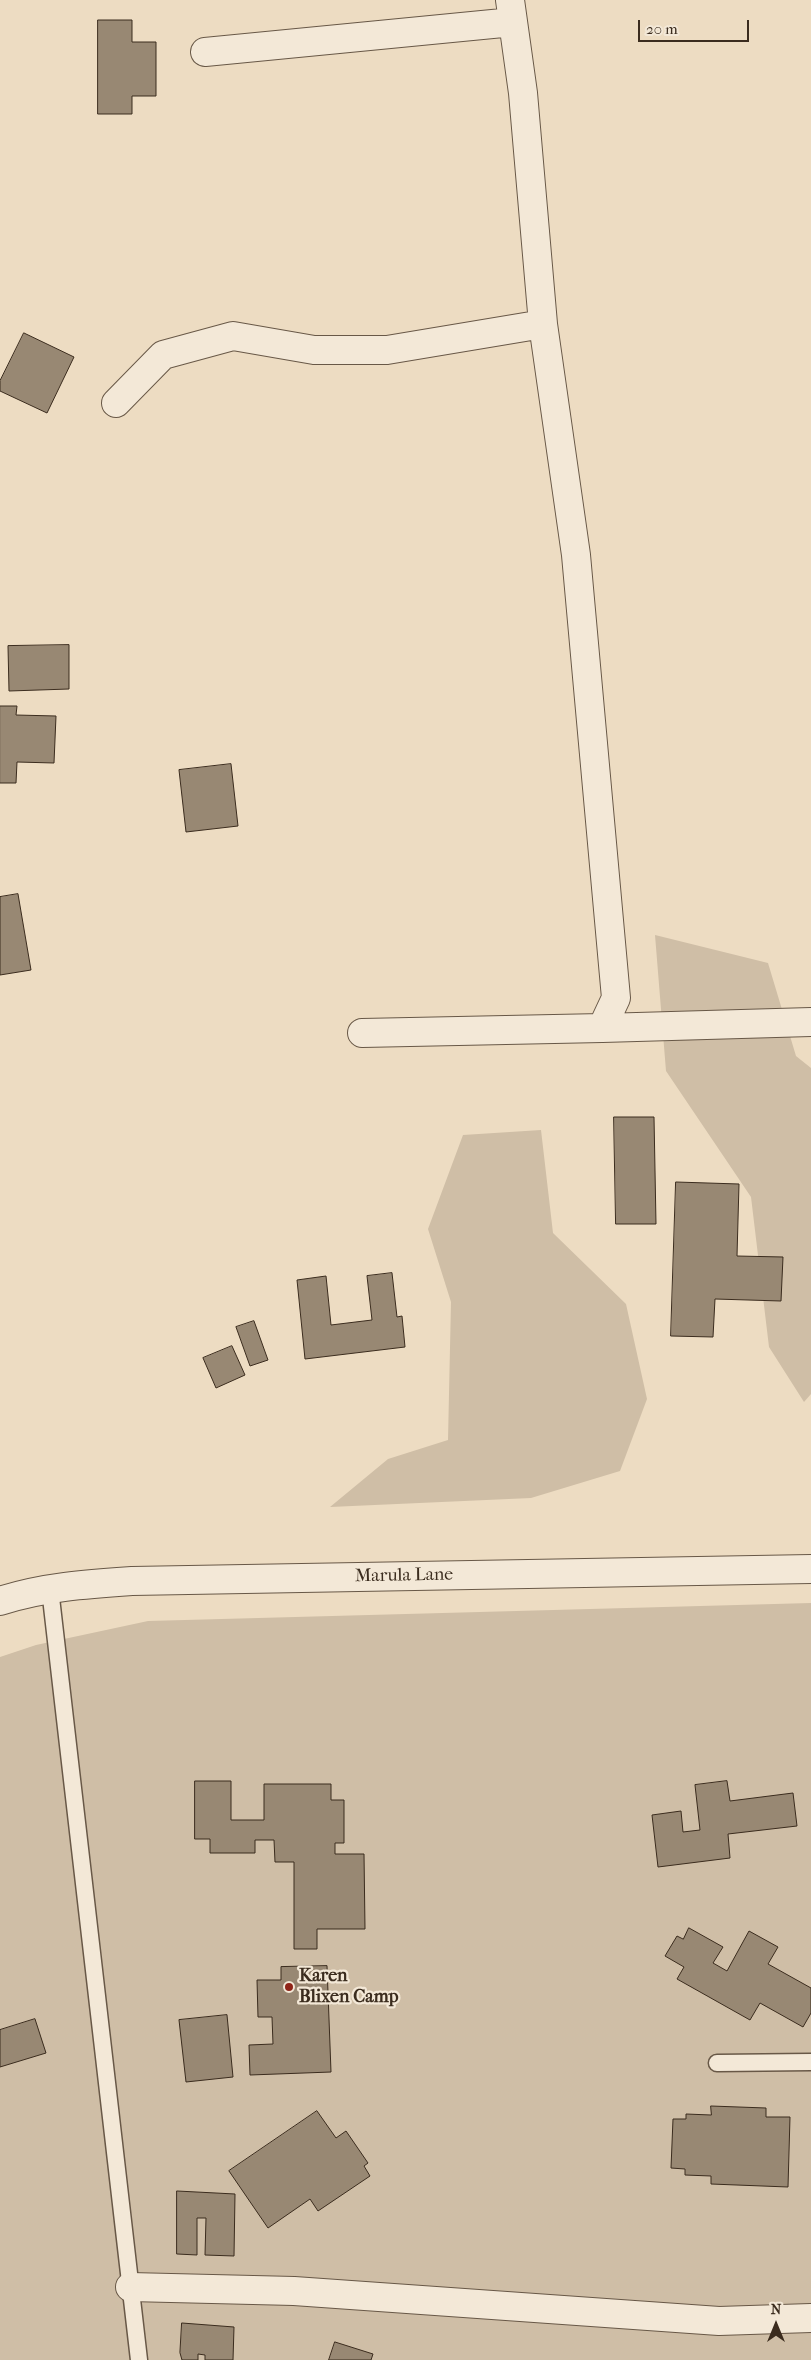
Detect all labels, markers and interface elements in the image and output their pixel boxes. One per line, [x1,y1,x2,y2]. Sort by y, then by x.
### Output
scale bar [641,10,752,42]
text: 20 m [646,20,678,38]
street label: Marula Lane [355,1564,453,1588]
place label: Karen Blixen Camp [299,1966,398,2008]
marker: Karen Blixen Camp [283,1981,295,1993]
north arrow [751,2300,801,2350]
text: N [771,2301,781,2318]

